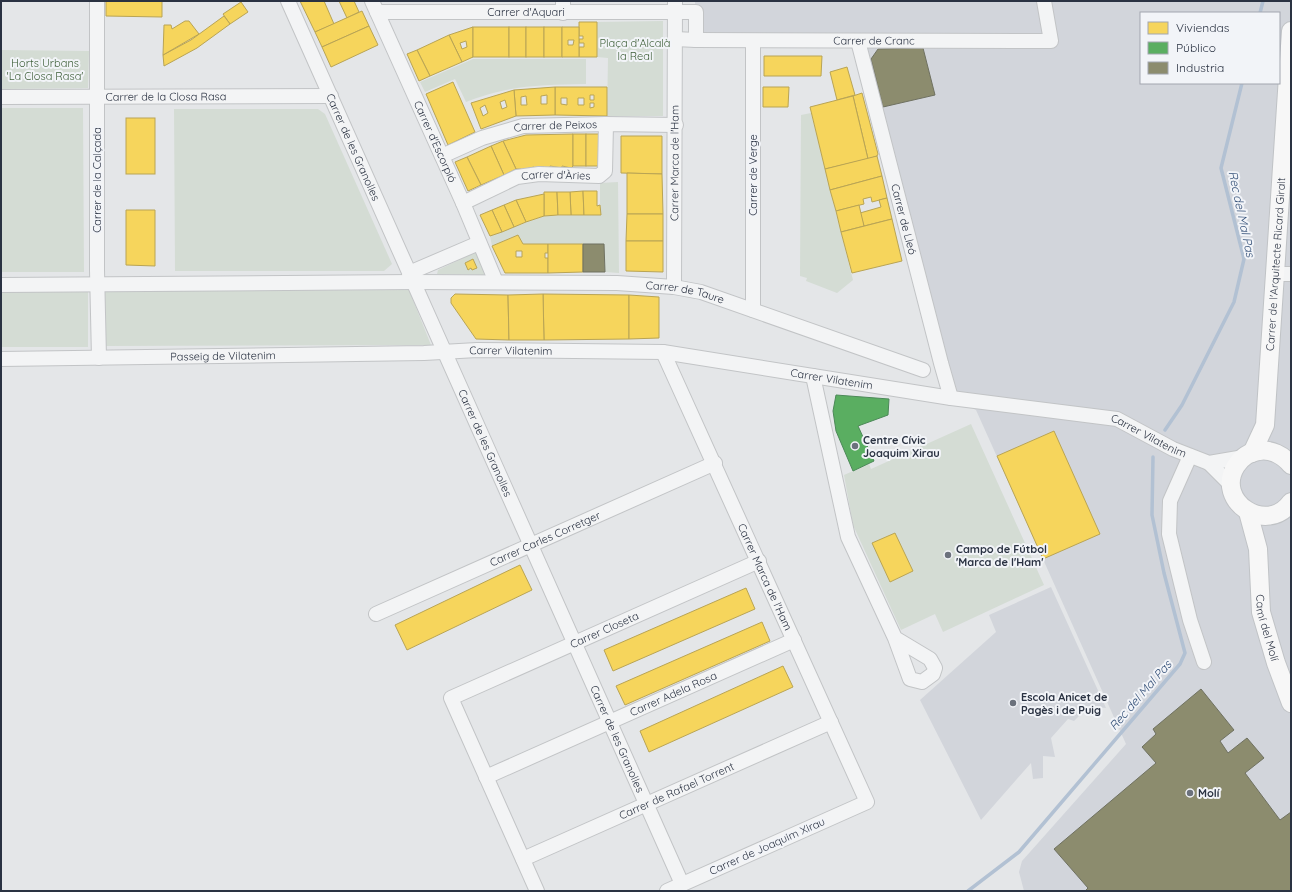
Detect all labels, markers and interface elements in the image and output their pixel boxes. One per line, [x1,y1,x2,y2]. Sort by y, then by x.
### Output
street label: Carrer d'Aquari [487,5,565,19]
legend [1140,12,1280,84]
text: Viviendas [1176,20,1230,35]
street label: Carrer de Cranc [833,33,915,48]
park label: Plaça d'Alcalà la Real [599,36,671,63]
text: Público [1176,40,1216,55]
park label: Horts Urbans 'La Closa Rasa' [7,56,83,83]
text: Industria [1176,60,1224,75]
street label: Carrer de la Closa Rasa [106,89,226,104]
street label: Carrer de les Granolles [323,91,383,203]
street label: Carrer d'Escorpió [411,98,460,185]
street label: Carrer Marca de l'Ham [667,105,682,221]
street label: Carrer de Peixos [512,117,597,135]
street label: Carrer de la Calçada [90,127,104,233]
street label: Carrer de Verge [746,134,760,216]
street label: Carrer d'Àries [520,167,591,183]
water label: Rec del Mal Pas [1226,170,1259,260]
street label: Carrer de l'Arquitecte Ricard Giralt [1263,177,1288,351]
street label: Carrer de Lleó [888,182,920,256]
street label: Carrer de Taure [645,278,726,307]
street label: Carrer Vilatenim [469,343,553,358]
street label: Passeig de Vilatenim [170,348,276,364]
street label: Carrer Vilatenim [790,365,874,392]
street label: Carrer de les Granolles [455,387,515,499]
street label: Carrer Vilatenim [1110,411,1189,461]
place label: Centre Cívic Joaquim Xirau [863,433,940,460]
marker: Centre Cívic Joaquim Xirau [850,441,860,451]
street label: Carrer Carles Corretger [487,508,603,569]
street label: Carrer Marca de l'Ham [735,521,795,633]
place label: Campo de Fútbol 'Marca de l'Ham' [956,542,1047,569]
marker: Campo de Fútbol 'Marca de l'Ham' [943,550,953,560]
street label: Camí del Molí [1253,594,1282,663]
street label: Carrer Closeta [568,608,641,651]
water label: Rec del Mal Pas [1106,656,1175,733]
street label: Carrer Adela Rosa [628,668,719,719]
street label: Carrer de les Granolles [587,683,647,795]
place label: Escola Anicet de Pagès i de Puig [1021,690,1108,717]
marker: Escola Anicet de Pagès i de Puig [1008,698,1018,708]
street label: Carrer de Rafael Torrent [617,759,736,822]
place label: Molí [1198,786,1220,800]
marker: Molí [1185,788,1195,798]
street label: Carrer de Joaquim Xirau [707,814,827,878]

